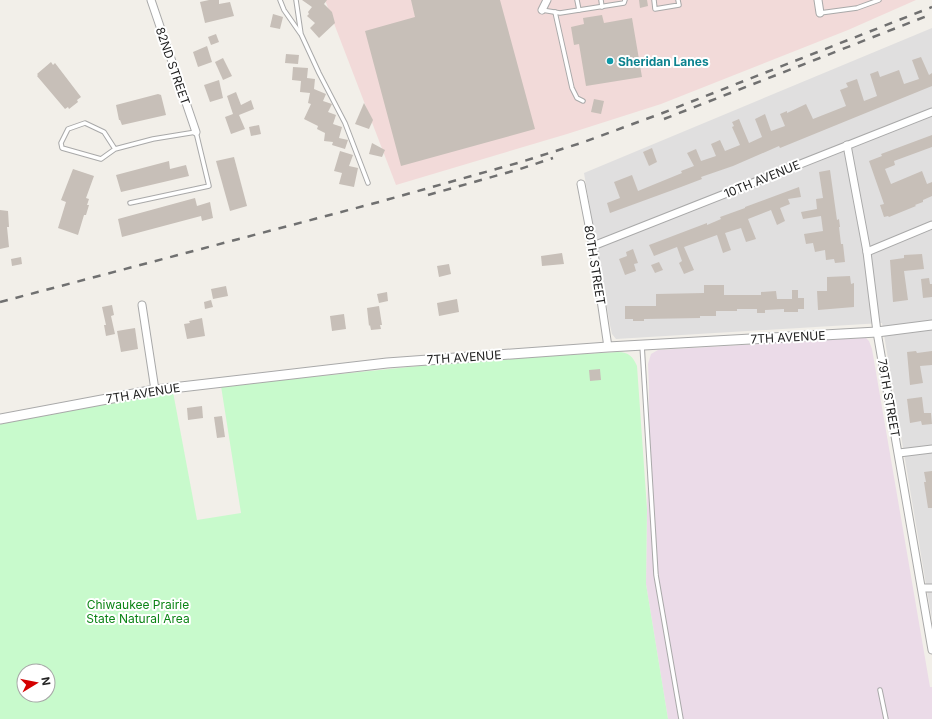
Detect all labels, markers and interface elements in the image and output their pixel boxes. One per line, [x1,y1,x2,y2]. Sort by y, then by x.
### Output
street label: 82ND STREET [153,25,193,107]
place label: Sheridan Lanes [618,54,709,69]
marker: Sheridan Lanes [605,56,615,66]
street label: 10TH AVENUE [722,157,802,201]
street label: 80TH STREET [581,224,609,306]
street label: 7TH AVENUE [750,328,826,346]
street label: 7TH AVENUE [426,347,502,367]
street label: 79TH STREET [875,358,903,439]
street label: 7TH AVENUE [105,380,181,406]
park label: Chiwaukee Prairie State Natural Area [86,597,190,626]
north arrow [16,663,56,703]
text: N [38,676,53,687]

